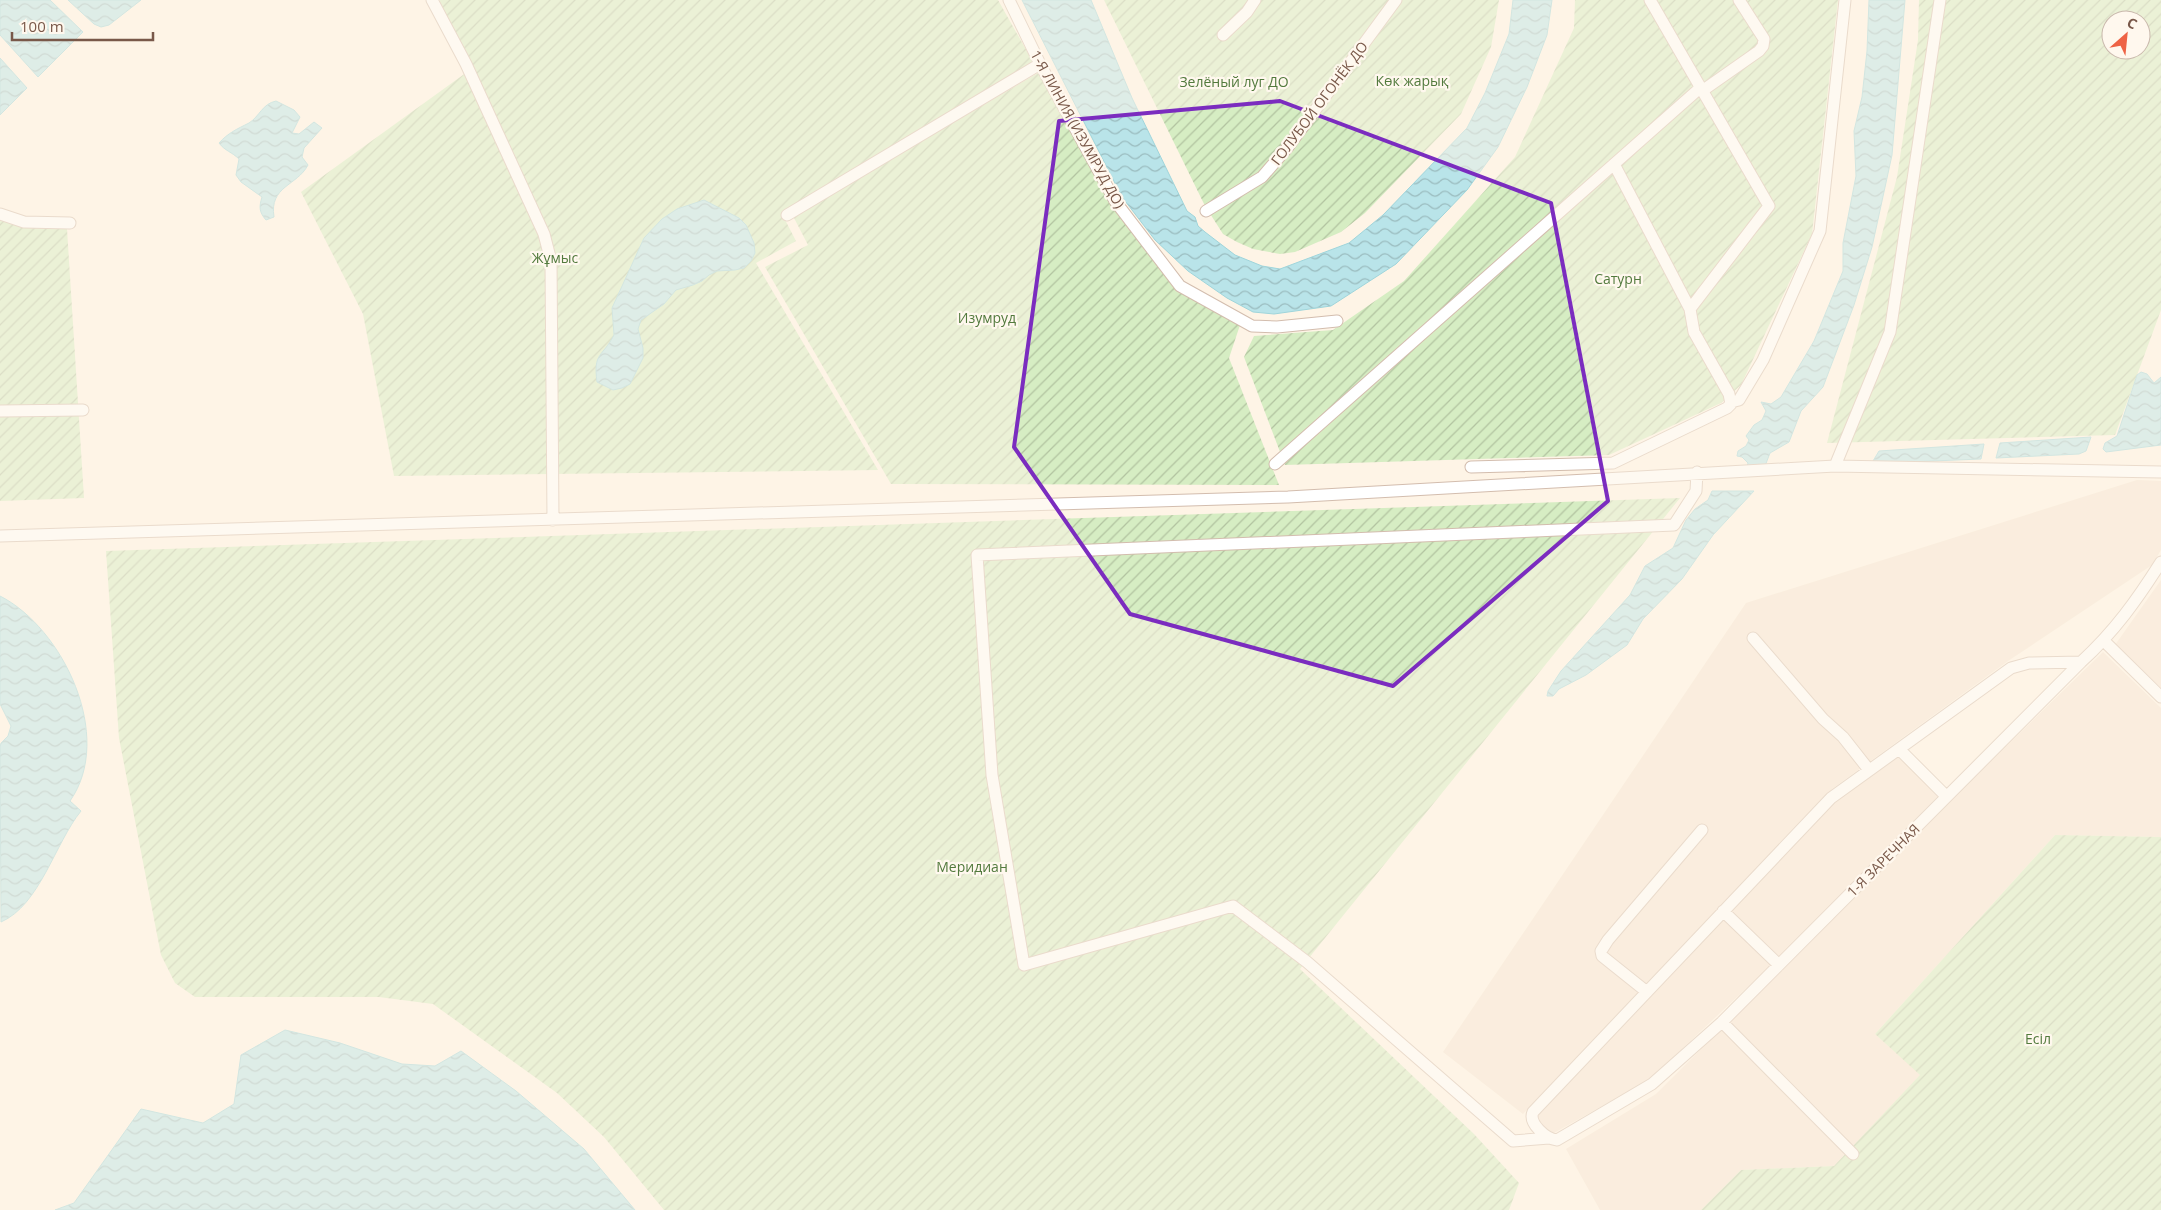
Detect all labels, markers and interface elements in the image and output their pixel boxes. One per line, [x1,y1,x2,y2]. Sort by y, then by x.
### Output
scale bar [12,10,154,42]
north arrow [2101,10,2151,60]
text: С [2124,12,2140,33]
text: 100 m [20,16,64,36]
street label: ГОЛУБОЙ ОГОНЁК ДО [1266,37,1372,169]
street label: 1-Я ЛИНИЯ (ИЗУМРУД ДО) [1027,47,1129,211]
park label: Көк жарық [1376,71,1449,90]
park label: Зелёный луг ДО [1179,72,1289,91]
park label: Жұмыс [532,248,579,267]
park label: Сатурн [1594,269,1642,288]
park label: Изумруд [958,308,1016,327]
street label: 1-Я ЗАРЕЧНАЯ [1842,819,1924,901]
park label: Меридиан [936,857,1008,876]
park label: Есіл [2025,1029,2051,1048]

